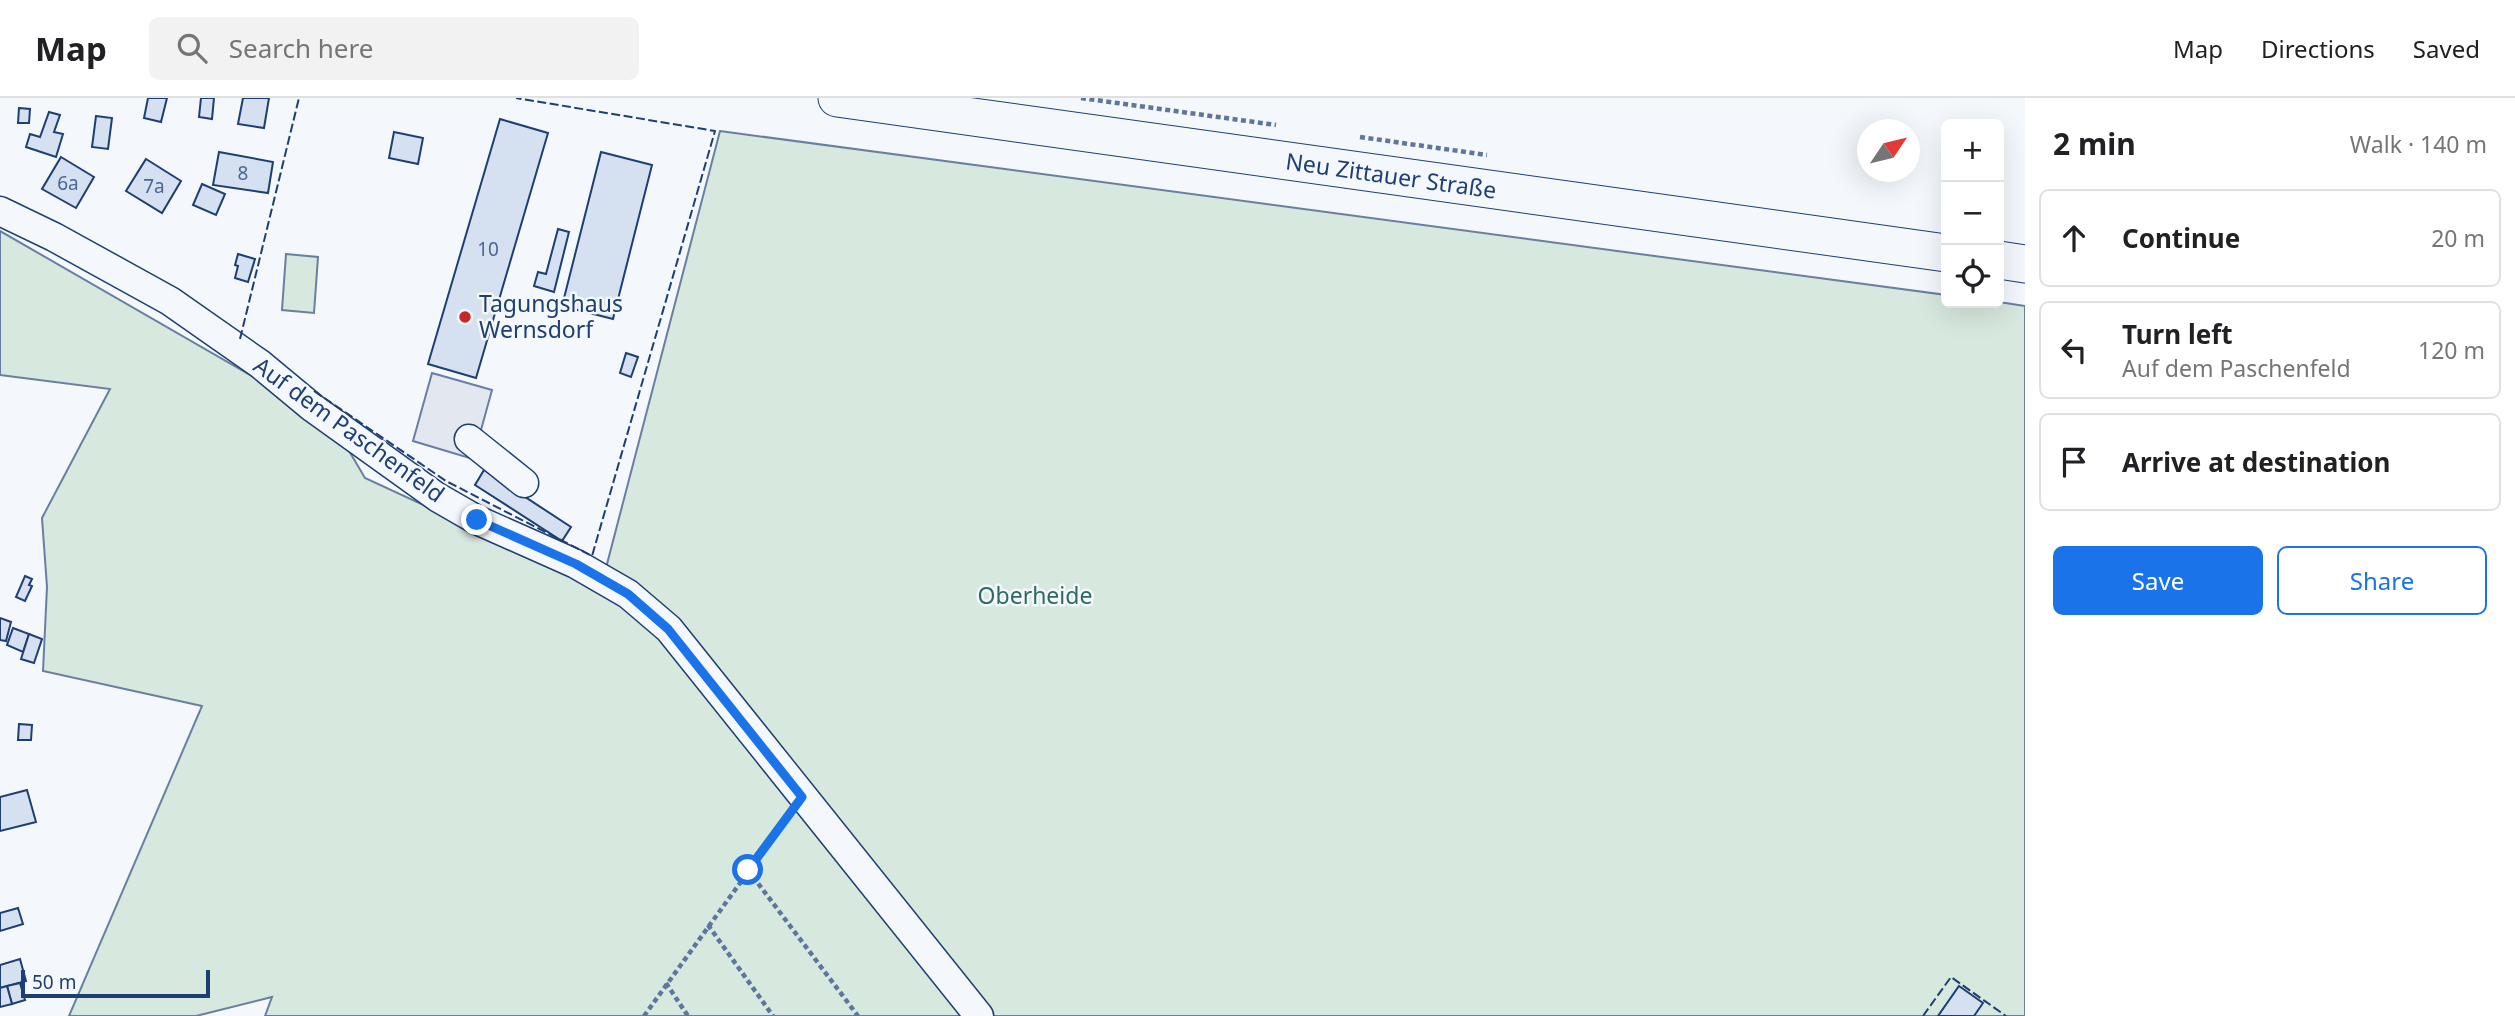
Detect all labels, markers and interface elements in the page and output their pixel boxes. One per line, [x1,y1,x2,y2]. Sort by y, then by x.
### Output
search box [149,17,639,80]
text: Map [35,26,107,71]
icon: search [173,29,211,67]
text: Search here [229,30,373,66]
text: Map [2173,32,2223,65]
text: Directions [2261,32,2375,65]
text: Saved [2413,32,2480,65]
north arrow [1857,119,1920,182]
map controls [1941,119,2004,308]
button: + [1941,119,2004,182]
text: 2 min [2053,123,2136,164]
text: Walk · 140 m [2350,128,2487,160]
street label: Neu Zittauer Straße [1284,144,1498,206]
house number: 8 [238,160,248,186]
house number: 6a [57,170,79,196]
house number: 7a [143,173,165,199]
button: − [1941,182,2004,245]
icon: ahead [2055,219,2093,257]
text: Continue [2122,220,2240,256]
text: 20 m [2431,222,2485,254]
house number: 10 [477,236,499,262]
button: locate [1941,245,2004,308]
place label: Tagungshaus Wernsdorf [479,287,623,345]
marker: Tagungshaus Wernsdorf [457,309,473,325]
text: Turn left [2122,316,2233,352]
icon: left [2055,331,2093,369]
text: 120 m [2418,334,2485,366]
street label: Auf dem Paschenfeld [248,349,451,509]
text: Auf dem Paschenfeld [2122,352,2351,384]
icon: arrive [2055,443,2093,481]
text: Arrive at destination [2122,444,2391,480]
route end [461,504,492,535]
button: Save [2053,546,2263,615]
button: Share [2277,546,2487,615]
park label: Oberheide [978,579,1092,611]
route start [732,854,763,885]
scale bar [21,967,210,999]
text: 50 m [32,969,76,995]

